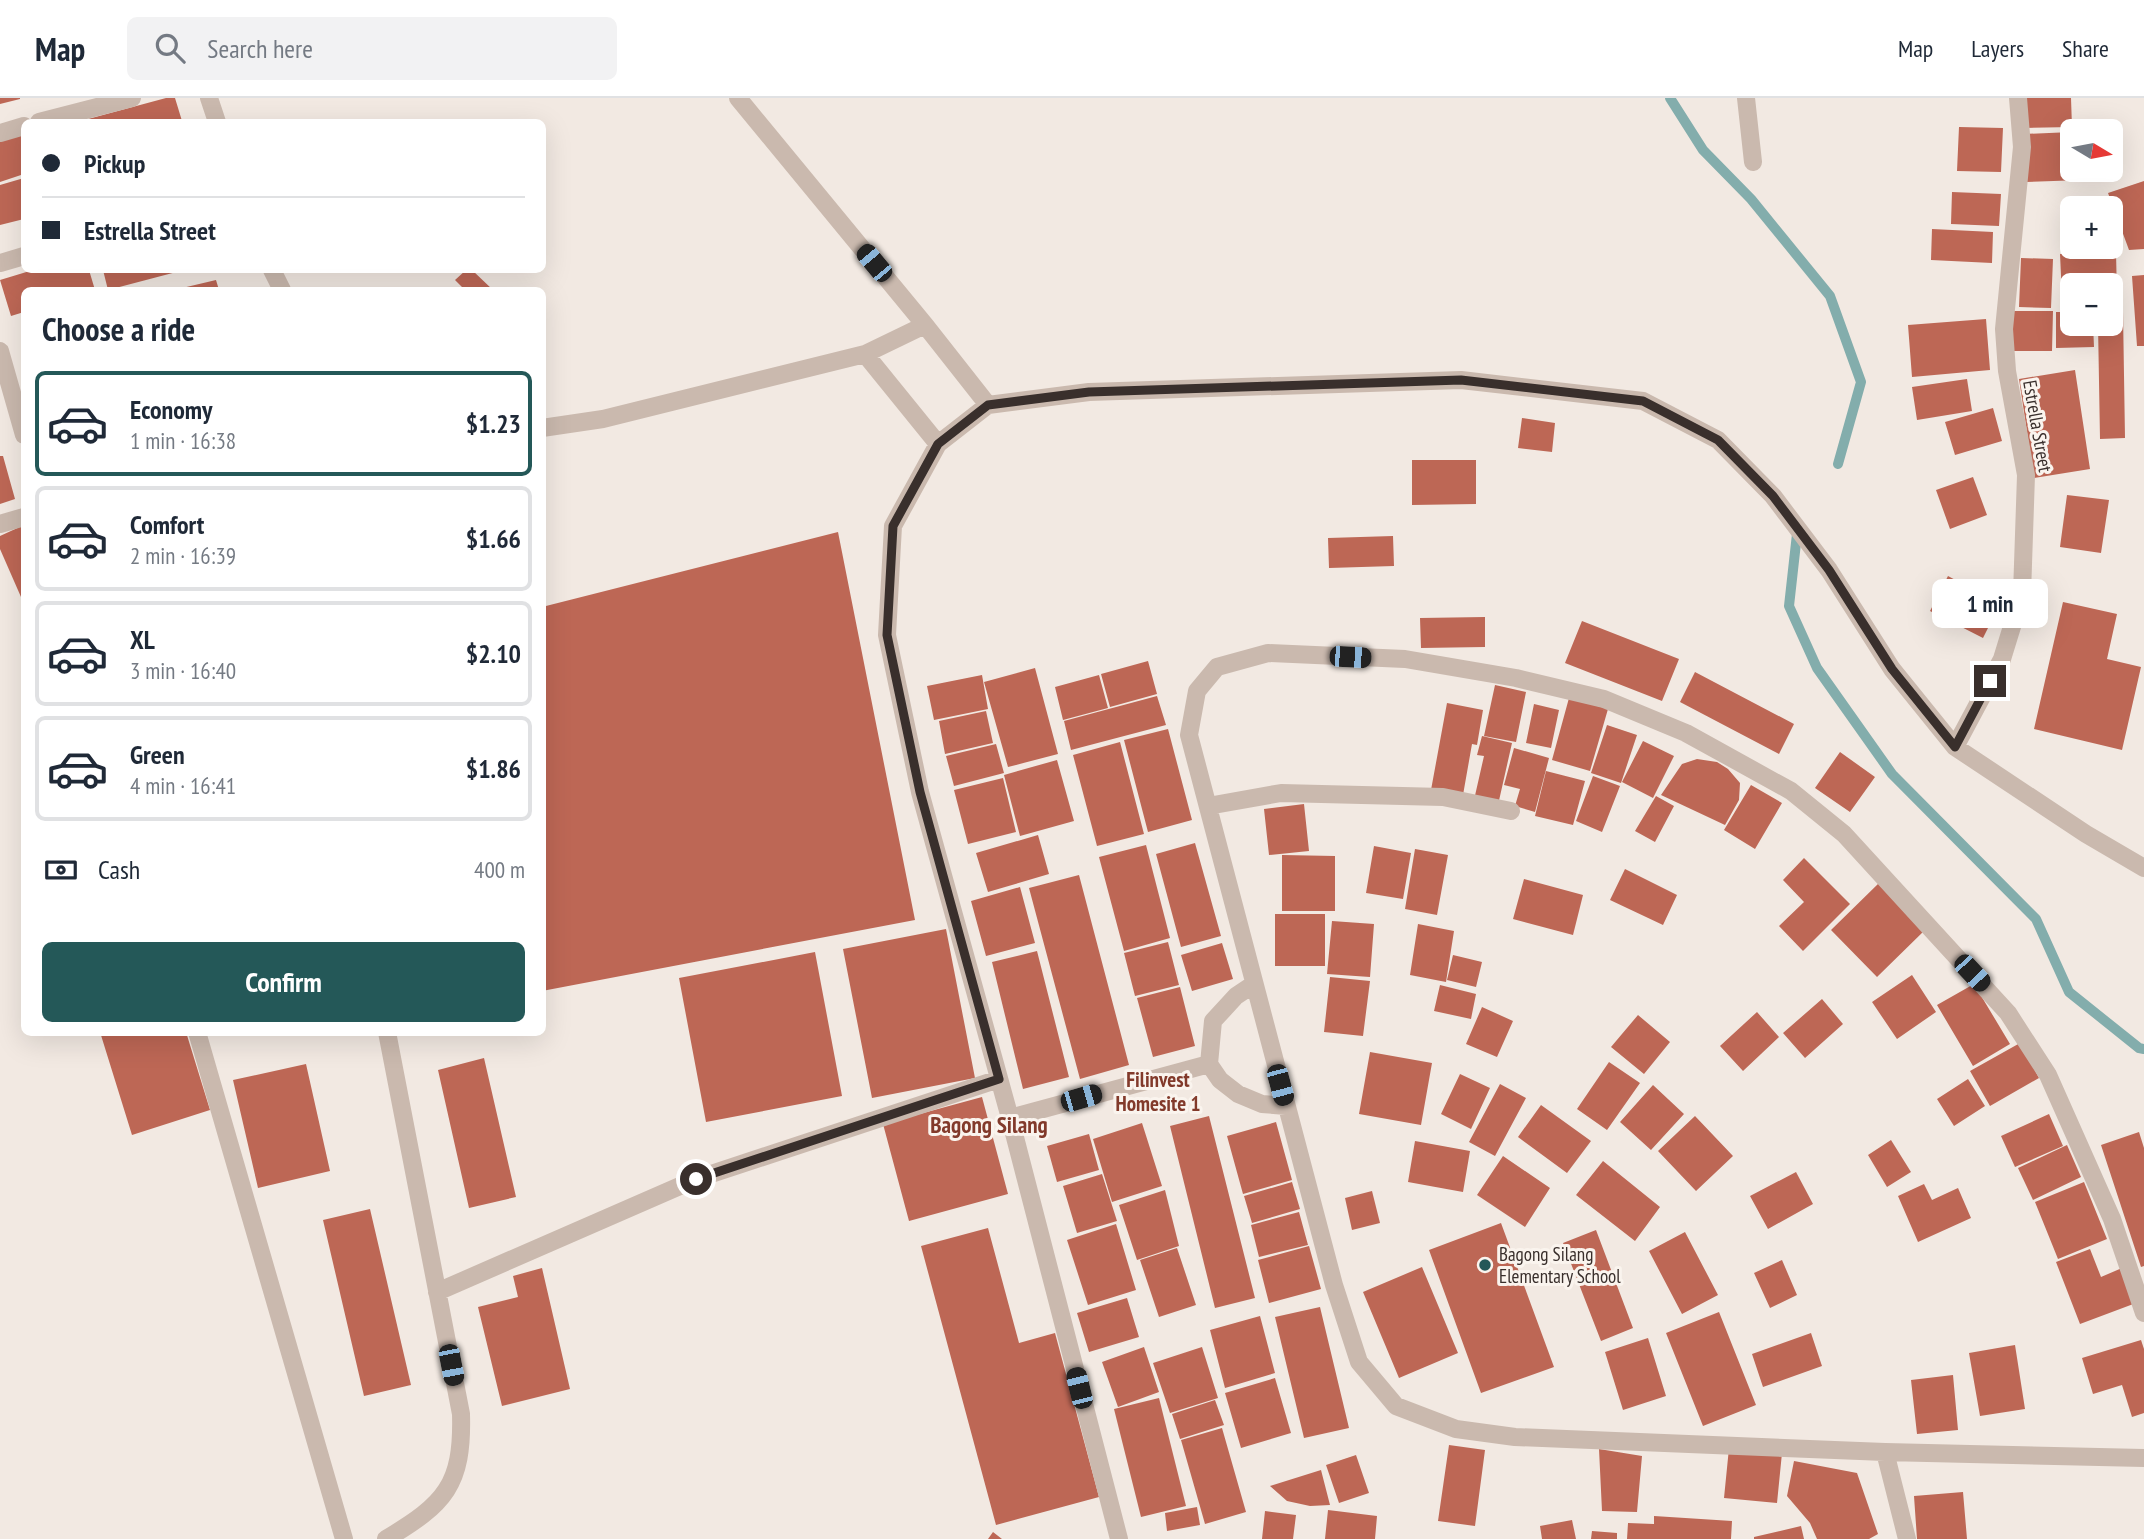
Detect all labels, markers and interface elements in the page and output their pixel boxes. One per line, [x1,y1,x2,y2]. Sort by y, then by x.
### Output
search box [127,17,617,80]
text: Map [35,27,85,70]
icon: search [151,29,189,67]
text: Search here [207,32,313,65]
text: Map [1898,33,1933,64]
text: Layers [1971,33,2024,64]
text: Share [2062,33,2109,64]
north arrow [2060,119,2123,182]
map controls [2060,119,2123,336]
text: Pickup [84,147,145,180]
button: + [2060,196,2123,259]
text: Estrella Street [84,214,216,247]
car [853,240,896,286]
button: − [2060,273,2123,336]
text: Choose a ride [42,308,195,350]
street label: Estrella Street [2018,378,2058,474]
icon: car [46,392,109,455]
text: Economy [130,393,212,426]
text: $1.23 [466,407,521,440]
text: 1 min · 16:38 [130,426,236,455]
icon: car [46,507,109,570]
text: Comfort [130,508,204,541]
text: $1.66 [466,522,521,555]
text: 2 min · 16:39 [130,541,236,570]
callout: 1 min [1932,580,2048,628]
text: 1 min [1967,589,2013,618]
icon: car [46,622,109,685]
text: XL [130,623,155,656]
text: $2.10 [466,637,521,670]
car [1329,645,1372,669]
text: 3 min · 16:40 [130,656,236,685]
route end [1974,665,2006,697]
icon: car [46,737,109,800]
text: Green [130,738,185,771]
text: $1.86 [466,752,521,785]
text: 4 min · 16:41 [130,771,236,800]
icon: cash [42,851,80,889]
text: Cash [98,853,140,886]
text: 400 m [474,855,525,884]
button: Confirm [42,942,525,1022]
car [1950,950,1995,996]
car [1265,1062,1296,1108]
district label: Filinvest Homesite 1 [1116,1066,1200,1117]
car [1058,1082,1105,1114]
district label: Bagong Silang [930,1110,1048,1139]
route start [680,1163,712,1195]
place label: Bagong Silang Elementary School [1499,1242,1621,1288]
marker: Bagong Silang Elementary School [1477,1257,1493,1273]
car [437,1342,466,1388]
car [1064,1365,1095,1411]

